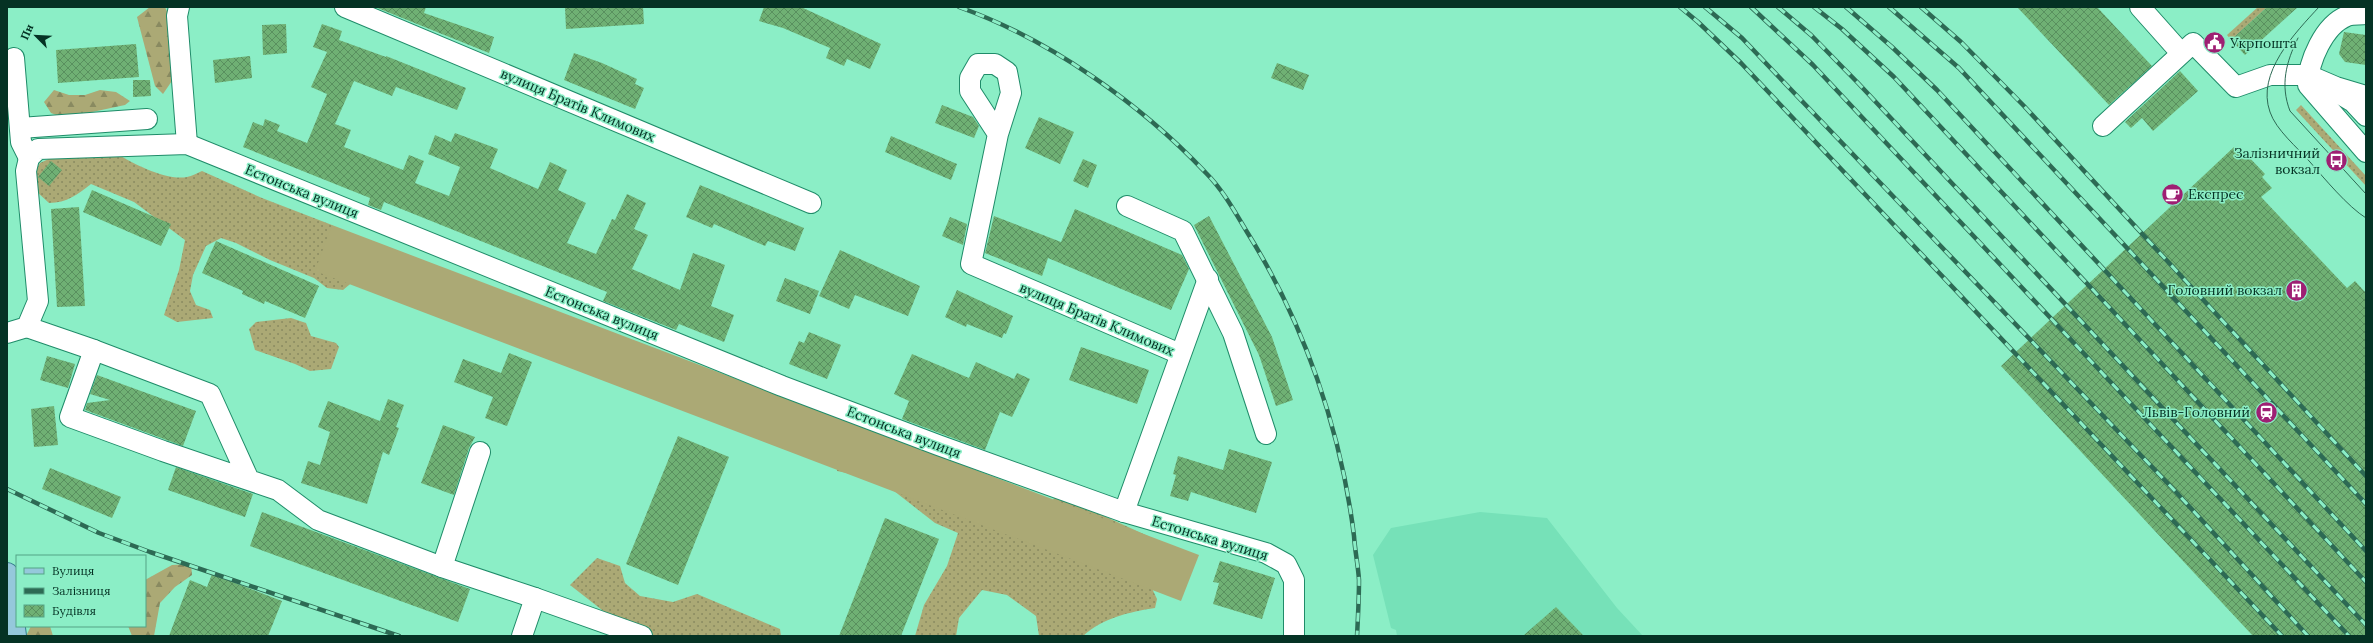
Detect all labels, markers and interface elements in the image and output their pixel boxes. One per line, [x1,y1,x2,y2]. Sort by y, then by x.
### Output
north arrow [16,16,56,56]
text: Пн [17,22,36,42]
public building icon: Укрпошта [2201,30,2227,56]
place label: Укрпошта [2229,34,2297,52]
street label: вулиця Братів Климових [498,64,659,146]
place label: Залізничний вокзал [2234,144,2320,178]
bus stop icon: Залізничний вокзал [2323,148,2349,174]
street label: Естонська вулиця [243,160,361,222]
cafe icon: Експрес [2160,181,2186,207]
place label: Експрес [2188,185,2244,203]
building icon: Головний вокзал [2284,277,2310,303]
street label: вулиця Братів Климових [1017,278,1178,360]
place label: Головний вокзал [2167,281,2282,299]
street label: Естонська вулиця [543,282,661,344]
station icon: Львів-Головний [2253,399,2279,425]
street label: Естонська вулиця [844,402,964,462]
place label: Львів-Головний [2142,403,2250,421]
street label: Естонська вулиця [1150,512,1270,564]
legend [16,555,146,627]
text: Вулиця [52,563,94,578]
text: Залізниця [52,583,110,598]
text: Будівля [52,603,96,618]

